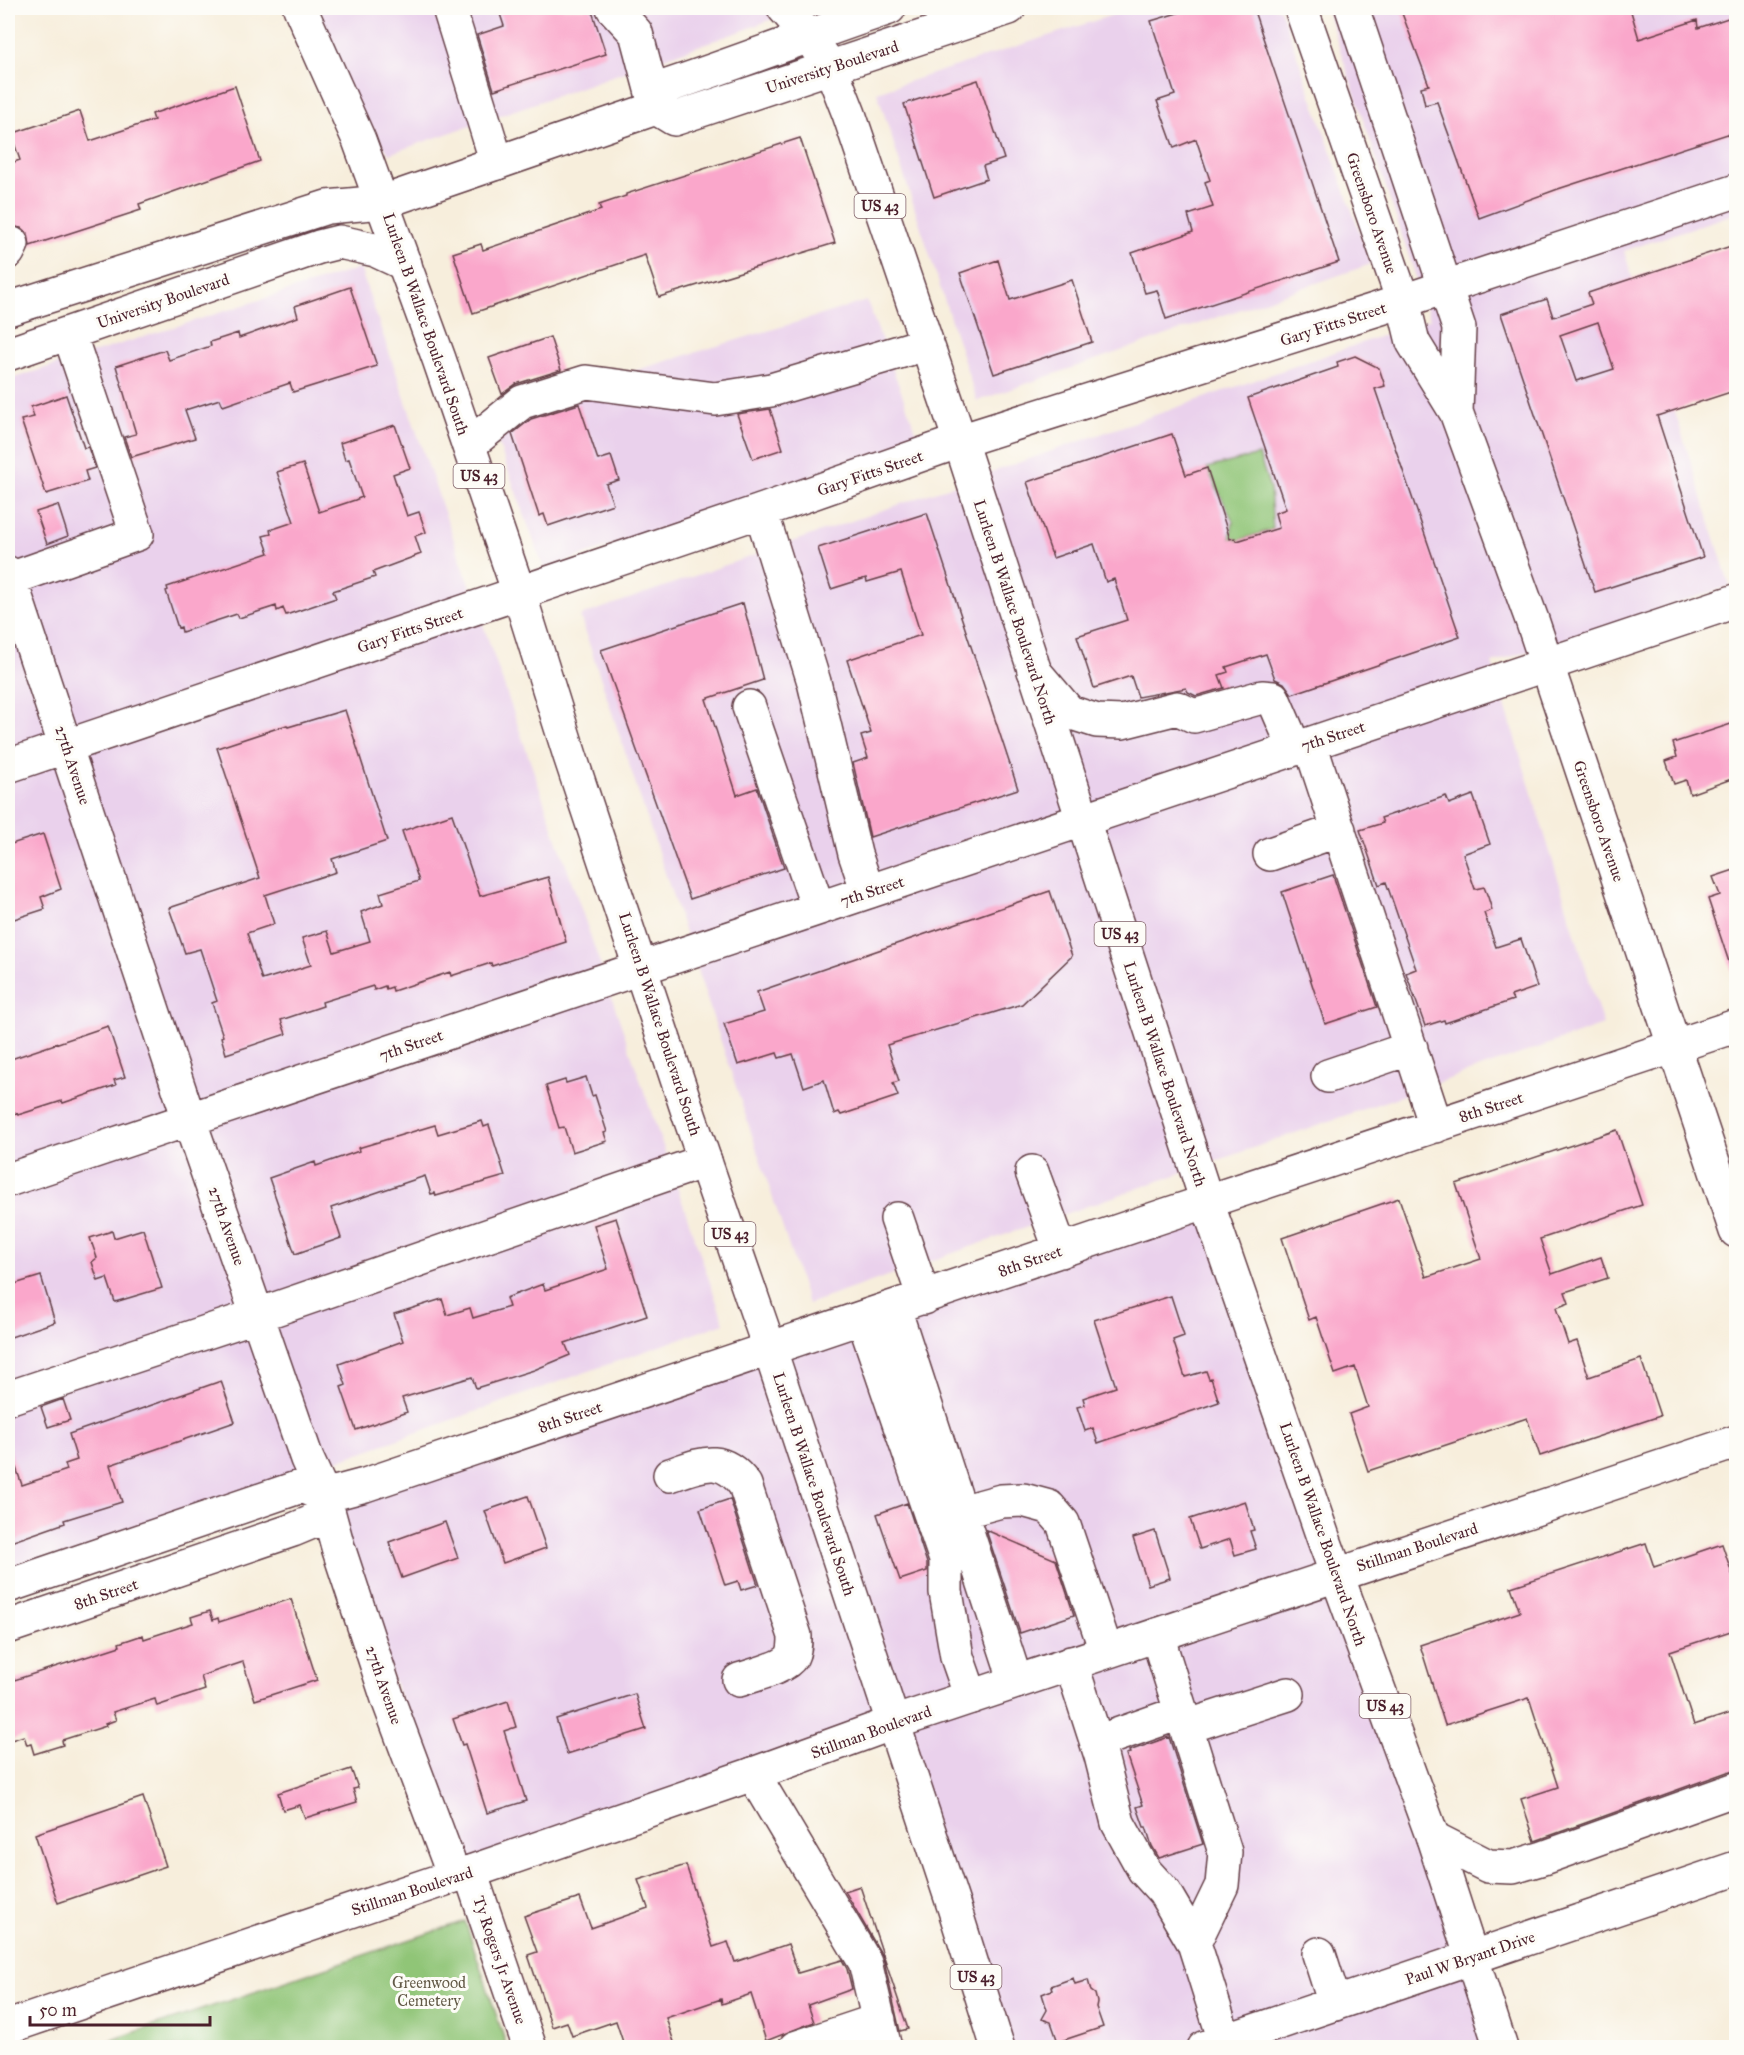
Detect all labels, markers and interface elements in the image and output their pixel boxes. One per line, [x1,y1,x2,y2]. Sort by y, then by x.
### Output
street label: University Boulevard [763,37,901,97]
street label: Greensboro Avenue [1342,150,1402,276]
road number: US 43 [854,194,906,218]
street label: Lurleen B Wallace Boulevard South [379,210,473,438]
street label: University Boulevard [94,269,232,333]
street label: Gary Fitts Street [1277,298,1389,350]
street label: Gary Fitts Street [815,446,926,500]
road number: US 43 [454,464,504,488]
street label: Lurleen B Wallace Boulevard North [970,497,1060,727]
street label: Gary Fitts Street [355,603,466,657]
street label: 7th Street [1299,717,1368,755]
street label: 27th Avenue [51,723,95,807]
street label: Greensboro Avenue [1569,758,1629,884]
street label: 7th Street [838,872,907,910]
street label: Lurleen B Wallace Boulevard South [615,910,705,1138]
road number: US 43 [1094,922,1146,946]
street label: Lurleen B Wallace Boulevard North [1120,959,1210,1189]
street label: 7th Street [377,1025,446,1065]
street label: 8th Street [1457,1088,1526,1126]
street label: 27th Avenue [205,1184,249,1268]
road number: US 43 [704,1222,756,1246]
street label: 8th Street [996,1241,1065,1281]
street label: Lurleen B Wallace Boulevard South [769,1370,859,1598]
street label: 8th Street [536,1397,605,1437]
street label: Lurleen B Wallace Boulevard North [1276,1420,1370,1648]
street label: Stillman Boulevard [1354,1518,1480,1576]
street label: 8th Street [72,1574,141,1614]
street label: 27th Avenue [362,1643,406,1727]
road number: US 43 [1360,1694,1410,1718]
street label: Stillman Boulevard [808,1701,934,1763]
street label: Stillman Boulevard [349,1862,475,1920]
street label: Ty Rogers Jr Avenue [468,1893,531,2027]
street label: Paul W Bryant Drive [1403,1927,1538,1989]
road number: US 43 [950,1965,1002,1989]
park label: Greenwood Cemetery [392,1973,466,2010]
scale bar [30,1989,210,2027]
text: 50 m [39,1999,77,2021]

